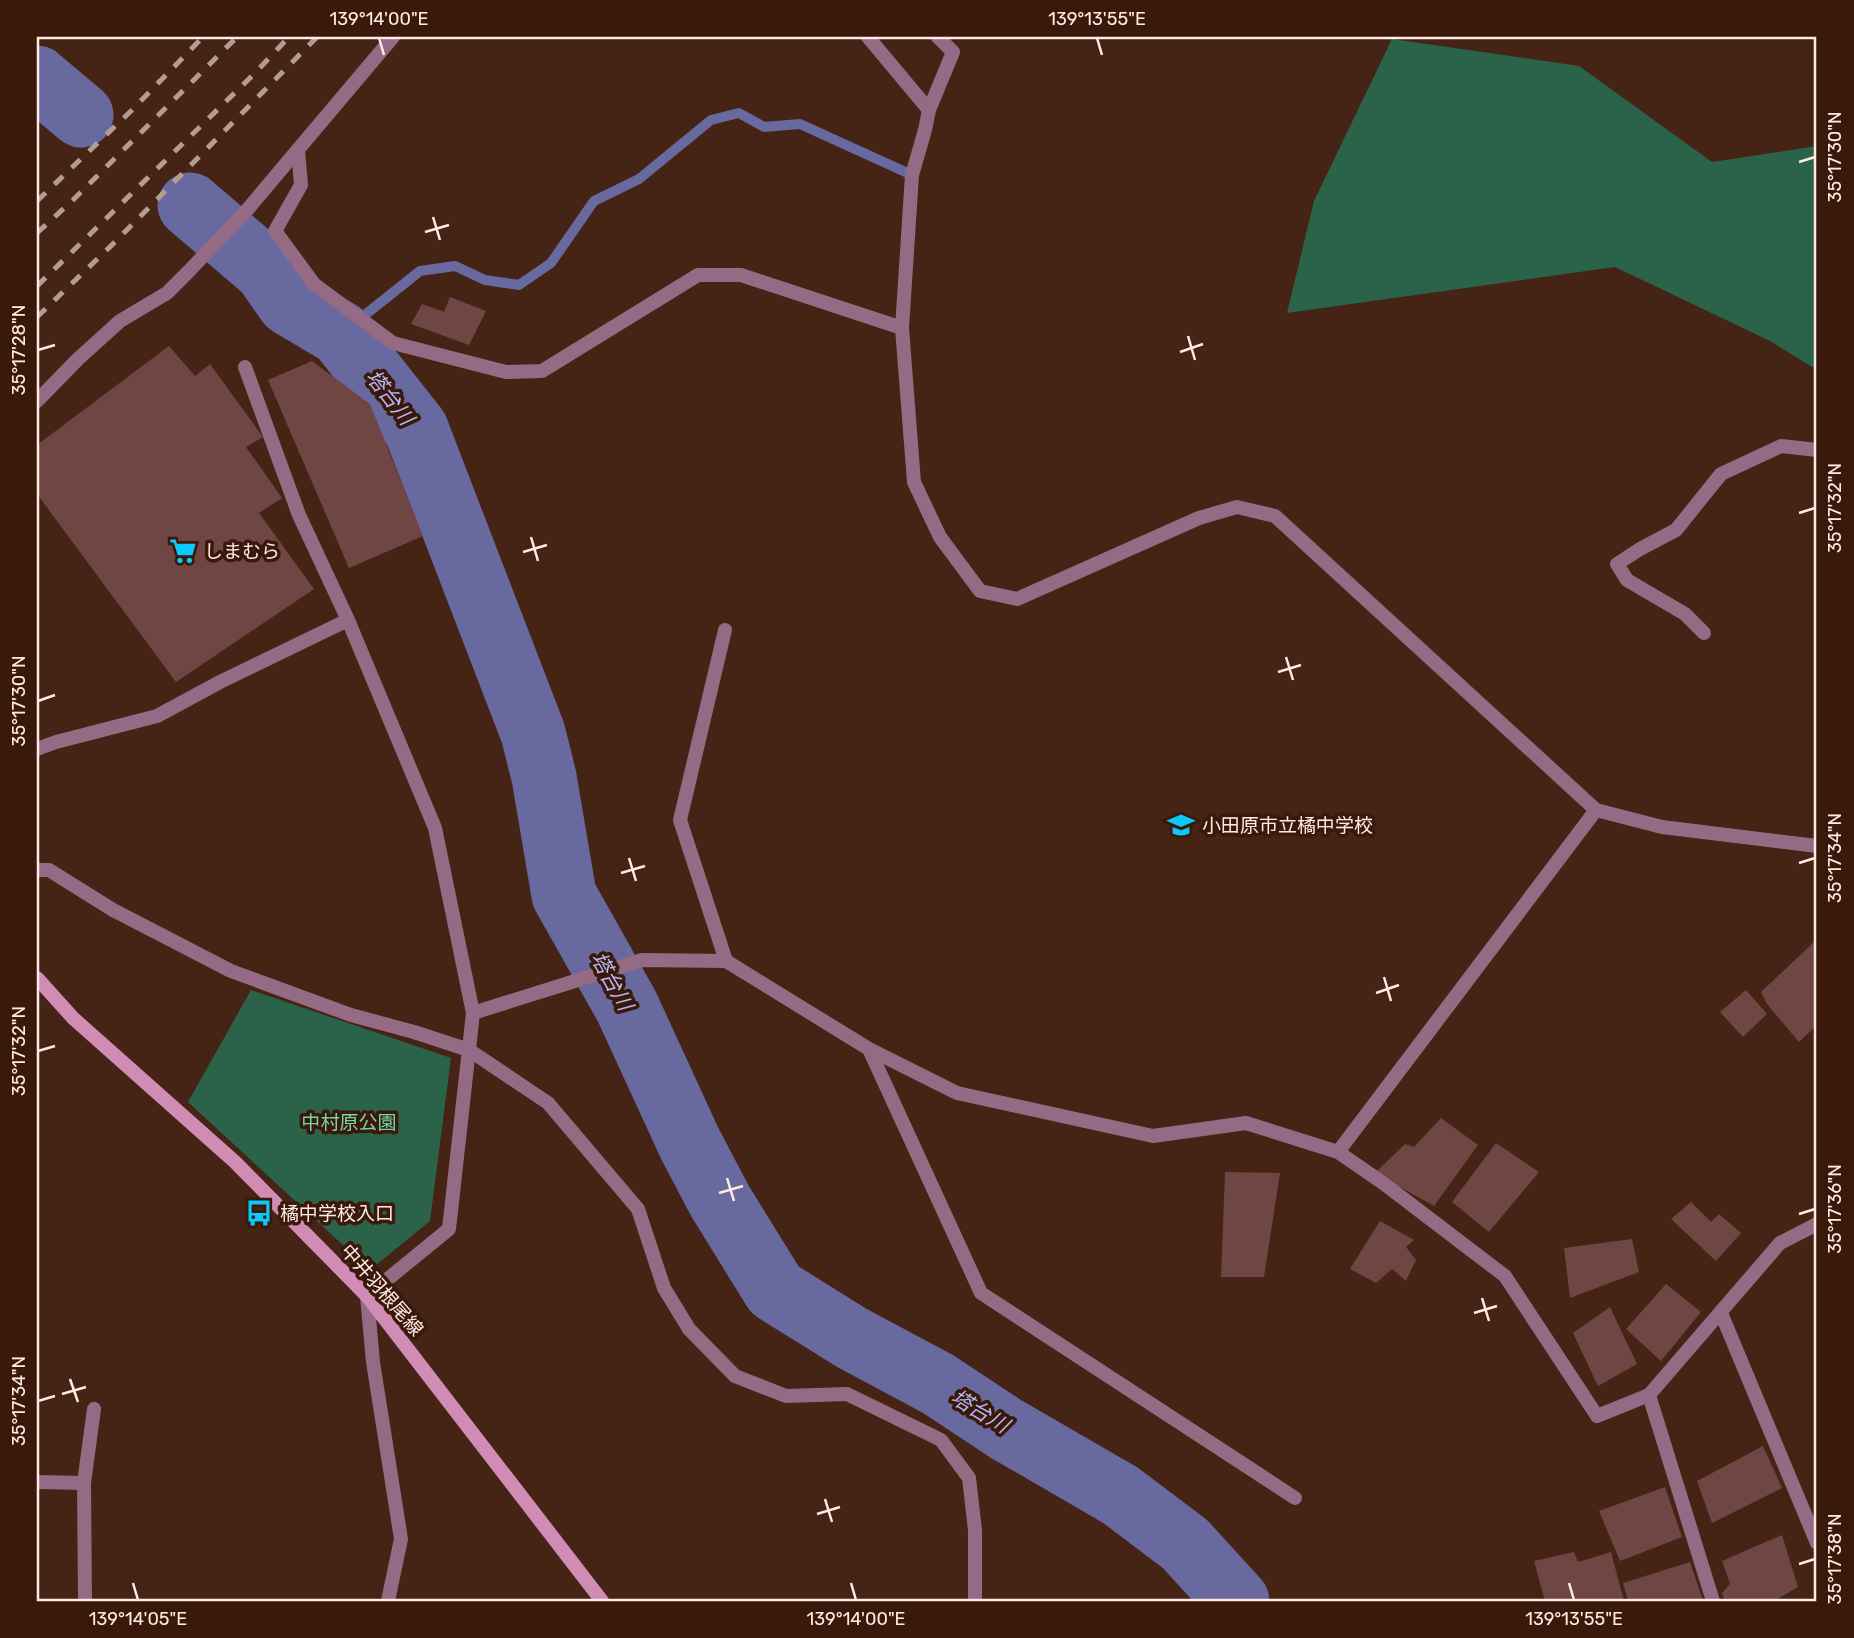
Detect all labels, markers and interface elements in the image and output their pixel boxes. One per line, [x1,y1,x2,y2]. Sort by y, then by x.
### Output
text: 139°14'00"E [329,8,429,30]
text: 139°13'55"E [1048,8,1146,30]
text: 35°17'30"N [1824,112,1846,202]
text: 35°17'28"N [8,305,30,395]
water label: 塔台川 [361,364,420,431]
text: 35°17'32"N [1824,463,1846,553]
supermarket icon: しまむら [168,536,198,566]
place label: しまむら [204,540,280,563]
text: 35°17'30"N [8,656,30,746]
school or university icon: 小田原市立橘中学校 [1166,810,1196,840]
text: 35°17'34"N [1824,813,1846,903]
place label: 小田原市立橘中学校 [1202,814,1373,837]
water label: 塔台川 [586,947,639,1016]
text: 35°17'32"N [8,1006,30,1096]
park label: 中村原公園 [301,1111,397,1134]
text: 35°17'36"N [1824,1164,1846,1254]
bus stop icon: 橘中学校入口 [244,1198,274,1228]
place label: 橘中学校入口 [280,1202,394,1225]
street label: 中井羽根尾線 [336,1239,428,1341]
text: 35°17'34"N [8,1356,30,1446]
water label: 塔台川 [947,1384,1015,1439]
text: 35°17'38"N [1824,1514,1846,1604]
text: 139°14'05"E [89,1608,187,1630]
text: 139°14'00"E [806,1608,906,1630]
text: 139°13'55"E [1525,1608,1623,1630]

